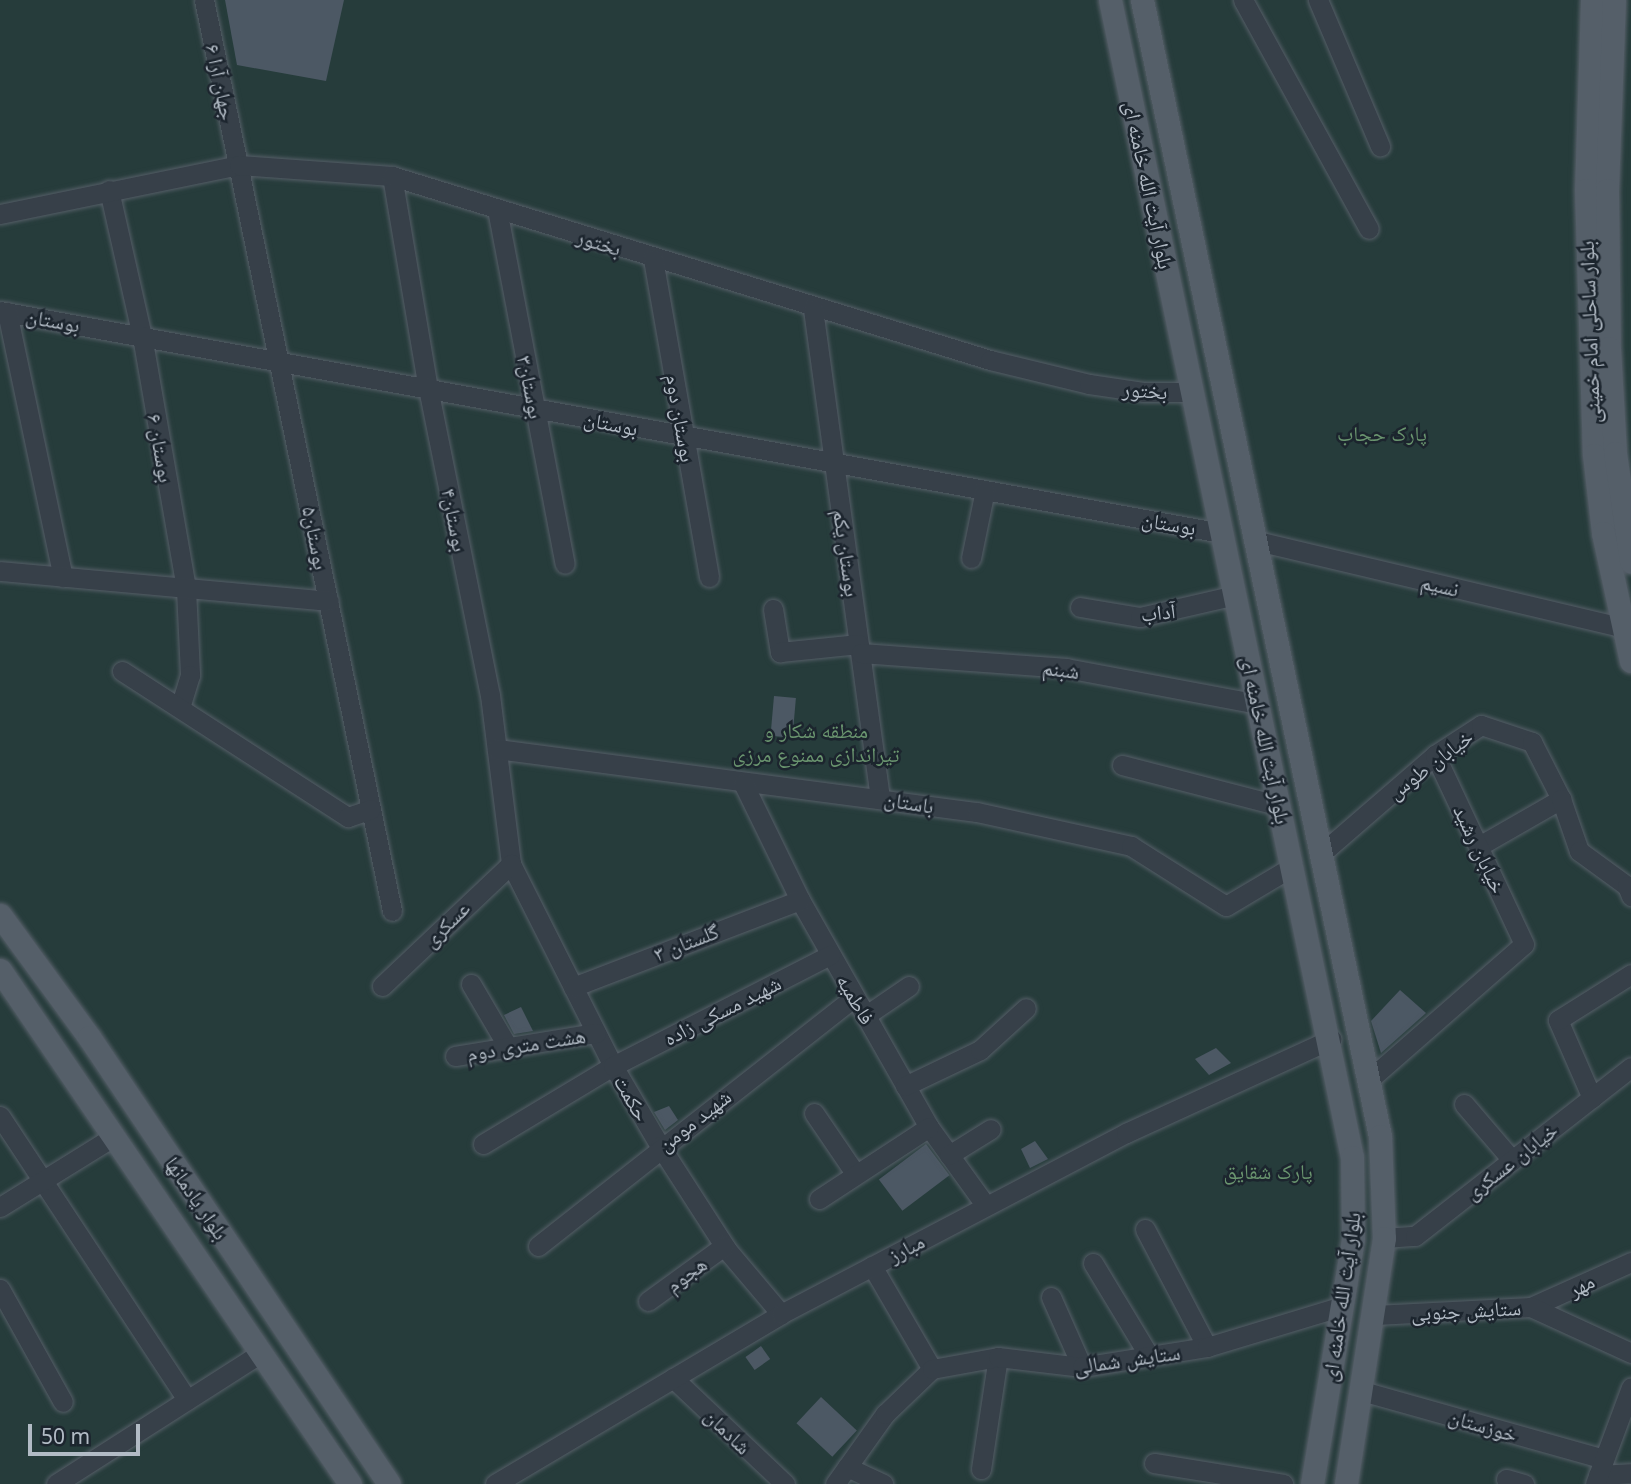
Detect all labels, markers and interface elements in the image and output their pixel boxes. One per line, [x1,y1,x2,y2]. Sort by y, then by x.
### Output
street label: جهان آرا ۶ [201,42,241,122]
street label: بلوار آیت الله خامنه ای [1119,99,1179,271]
street label: بختور [574,223,624,261]
street label: بلوار ساحلی امام خمینی [1573,240,1605,424]
street label: بوستان [24,303,82,337]
street label: بوستان۳ [513,353,549,421]
street label: بوستان دوم [661,372,701,464]
street label: بختور [1122,376,1168,404]
street label: بوستان [582,405,640,441]
street label: بوستان ۶ [143,412,179,484]
park label: پارک حجاب [1337,420,1427,446]
street label: بوستان۴ [437,486,473,554]
street label: بوستان۵ [298,504,334,572]
street label: بوستان [1140,506,1198,540]
street label: بوستان یکم [828,508,866,598]
street label: نسیم [1418,568,1462,602]
street label: آداب [1139,598,1177,626]
street label: شبنم [1041,654,1081,684]
street label: بلوار آیت الله خامنه ای [1236,654,1296,826]
park label: منطقه شکار و تیراندازی ممنوع مرزی [732,717,900,767]
street label: خیابان طوس [1382,724,1478,804]
street label: باستان [882,786,936,818]
street label: خیابان رشید [1449,801,1511,897]
street label: عسکری [417,895,475,953]
street label: گلستان ۳ [650,918,722,966]
street label: فاطمیه [832,969,880,1029]
street label: شهید مسکی زاده [659,970,785,1050]
street label: هشت متری دوم [465,1022,587,1066]
street label: حکمت [609,1071,655,1125]
street label: شهید مومن [652,1084,736,1156]
street label: خیابان عسکری [1460,1117,1562,1205]
street label: بلوار یادمانها [160,1152,234,1244]
park label: پارک شقایق [1223,1158,1313,1184]
street label: بلوار آیت الله خامنه ای [1317,1211,1365,1383]
street label: مبارز [884,1228,928,1268]
street label: هجوم [660,1251,712,1297]
street label: مهر [1564,1268,1598,1302]
street label: ستایش جنوبی [1410,1295,1522,1325]
street label: ستایش شمالی [1072,1339,1182,1379]
street label: شادمان [699,1403,757,1459]
street label: خوزستان [1446,1403,1520,1447]
scale bar [32,1410,144,1454]
text: 50 m [41,1422,90,1450]

